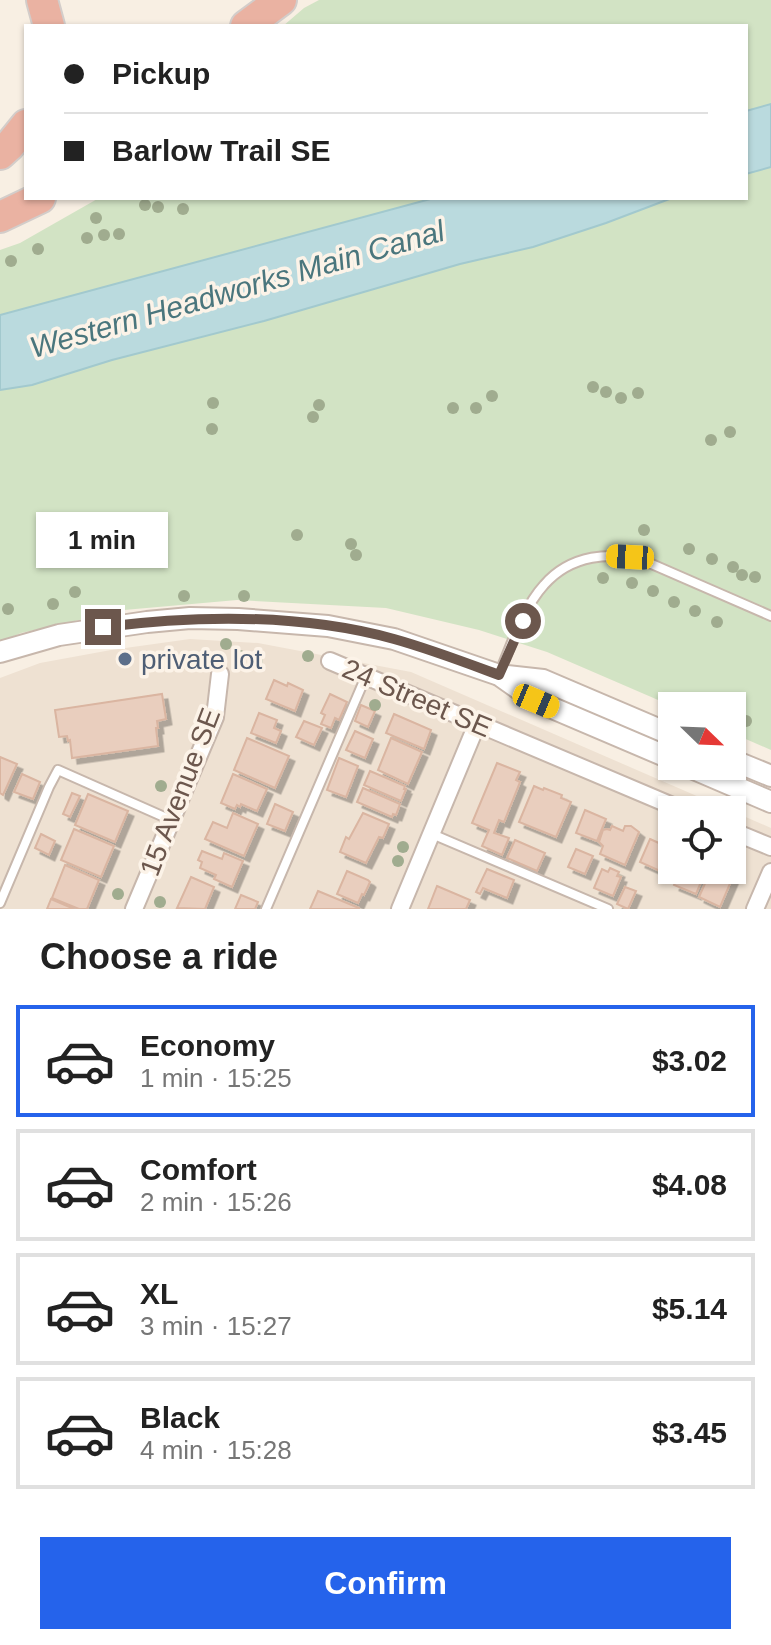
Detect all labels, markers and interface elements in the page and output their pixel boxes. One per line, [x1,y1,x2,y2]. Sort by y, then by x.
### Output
text: Pickup [112,57,210,90]
text: Barlow Trail SE [112,134,330,167]
water label: Western Headworks Main Canal [26,214,449,364]
callout: 1 min [37,511,169,567]
text: 1 min [68,525,136,555]
car [605,544,655,570]
route start [505,603,541,639]
route end [85,609,121,645]
place label: private lot [141,644,263,675]
marker: private lot [116,650,134,668]
street label: 24 Street SE [338,653,496,743]
car [509,681,563,721]
north arrow [658,692,746,780]
map controls [658,692,746,884]
street label: 15 Avenue SE [134,704,226,880]
button: locate [658,796,746,884]
text: Choose a ride [40,936,278,977]
icon: car [44,1025,116,1097]
text: Economy [140,1029,275,1062]
text: $3.02 [652,1044,727,1077]
text: 1 min · 15:25 [140,1063,292,1093]
icon: car [44,1149,116,1221]
text: Comfort [140,1153,257,1186]
text: $4.08 [652,1168,727,1201]
text: 2 min · 15:26 [140,1187,292,1217]
icon: car [44,1273,116,1345]
text: XL [140,1277,178,1310]
text: $5.14 [652,1292,727,1325]
text: 3 min · 15:27 [140,1311,292,1341]
icon: car [44,1397,116,1469]
text: Black [140,1401,220,1434]
text: $3.45 [652,1416,727,1449]
text: 4 min · 15:28 [140,1435,292,1465]
button: Confirm [40,1537,731,1629]

